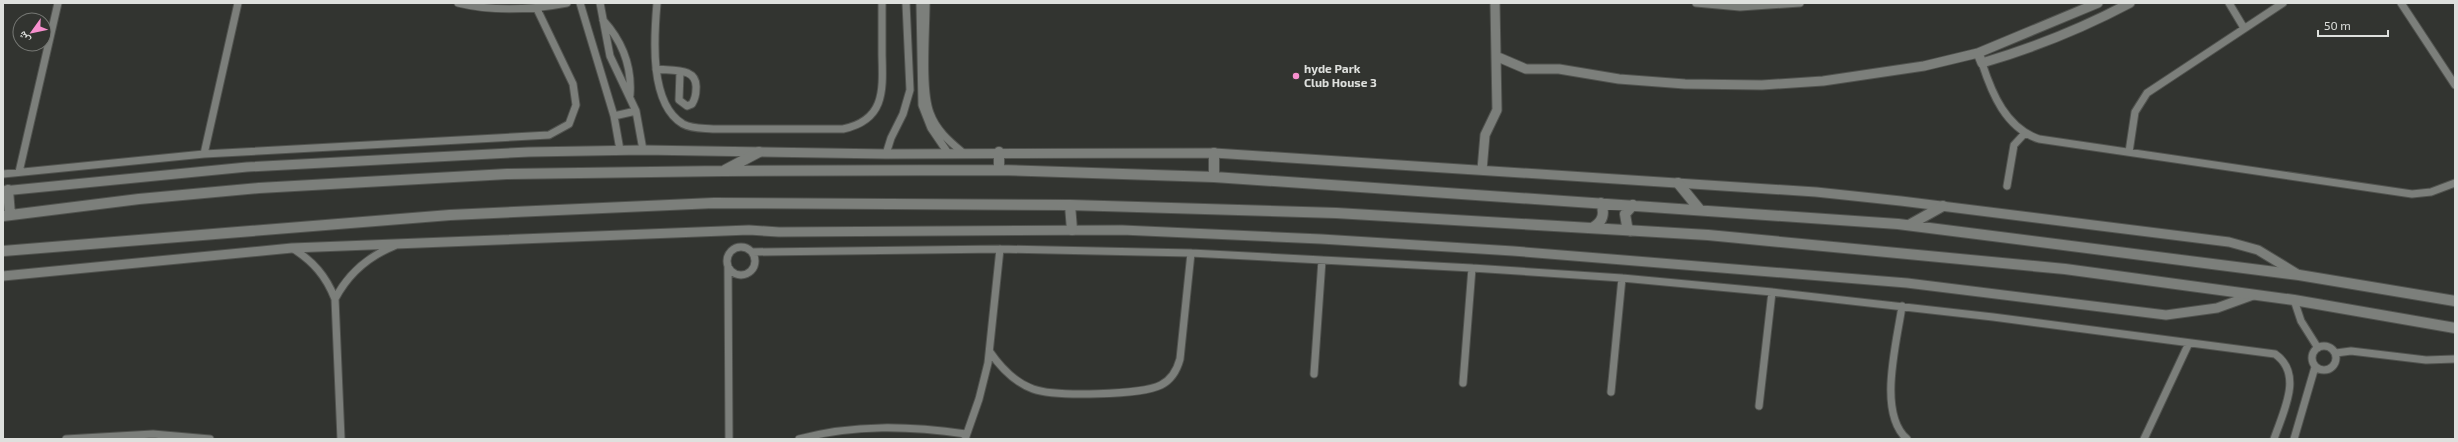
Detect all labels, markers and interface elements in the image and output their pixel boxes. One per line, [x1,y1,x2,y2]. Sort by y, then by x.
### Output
north arrow [12,12,52,52]
scale bar [2318,12,2388,38]
text: 50 m [2324,18,2351,32]
text: ش [14,28,34,46]
place label: hyde Park Club House 3 [1304,61,1377,89]
marker: hyde Park Club House 3 [1291,71,1301,81]

